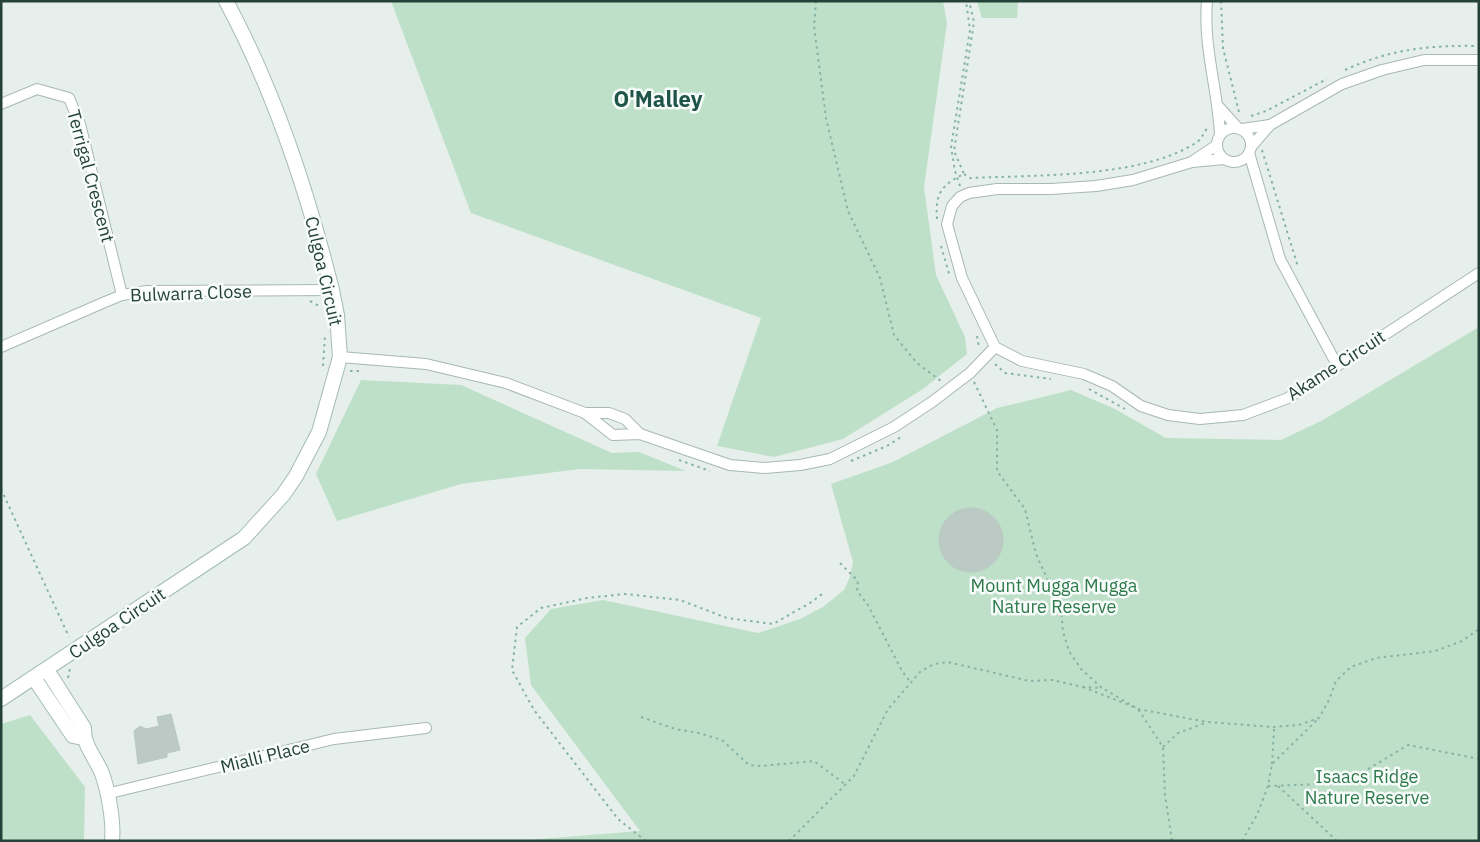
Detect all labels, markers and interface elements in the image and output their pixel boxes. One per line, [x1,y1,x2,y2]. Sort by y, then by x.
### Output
district label: O'Malley [613,84,703,113]
street label: Terrigal Crescent [62,107,120,245]
street label: Culgoa Circuit [300,214,348,328]
street label: Bulwarra Close [130,279,252,307]
street label: Akame Circuit [1282,325,1390,405]
park label: Mount Mugga Mugga Nature Reserve [971,574,1138,618]
street label: Culgoa Circuit [64,582,170,664]
street label: Mialli Place [218,734,312,778]
park label: Isaacs Ridge Nature Reserve [1305,765,1429,809]

